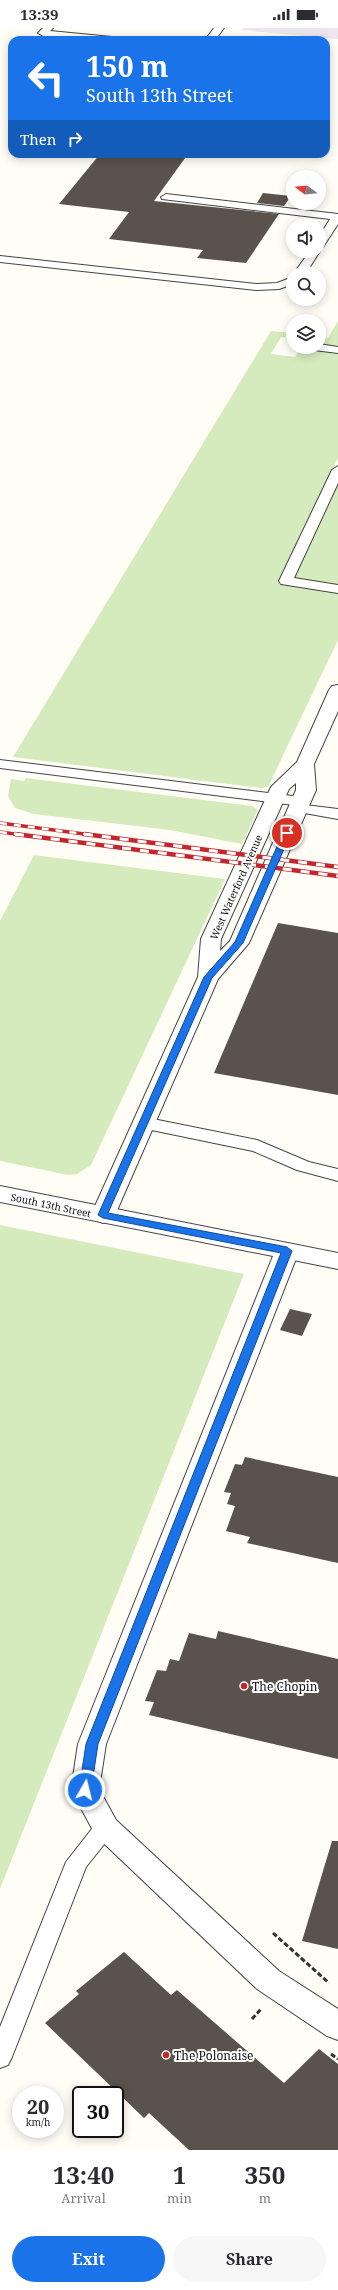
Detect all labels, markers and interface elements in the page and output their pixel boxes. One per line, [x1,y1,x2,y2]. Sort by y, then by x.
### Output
text: 13:39 [20,4,58,24]
text: 150 m [86,47,168,85]
icon: left [20,52,72,104]
text: South 13th Street [86,83,233,107]
icon: right [64,128,86,150]
text: Then [20,129,56,149]
north arrow [286,170,326,210]
map controls [286,170,326,354]
button: sound [286,218,326,258]
button: search [286,266,326,306]
button: layers [286,314,326,354]
pin [270,816,304,850]
icon: arrive [276,822,298,844]
street label: West Waterford Avenue [207,832,265,942]
street label: South 13th Street [10,1190,93,1220]
place label: The Chopin [252,1678,318,1695]
marker: The Chopin [239,1681,249,1691]
position arrow [64,1769,106,1811]
place label: The Polonaise [174,2047,254,2064]
marker: The Polonaise [161,2050,171,2060]
speed limit sign: 30 [72,2086,124,2138]
text: 20 [27,2093,49,2120]
text: km/h [26,2115,50,2129]
text: 13:40 [53,2158,114,2191]
text: 1 [173,2158,186,2191]
text: 350 [245,2158,285,2191]
text: Arrival [61,2189,106,2207]
text: min [167,2189,192,2207]
text: m [259,2189,271,2207]
button: Exit [12,2236,165,2282]
button: Share [173,2236,326,2282]

